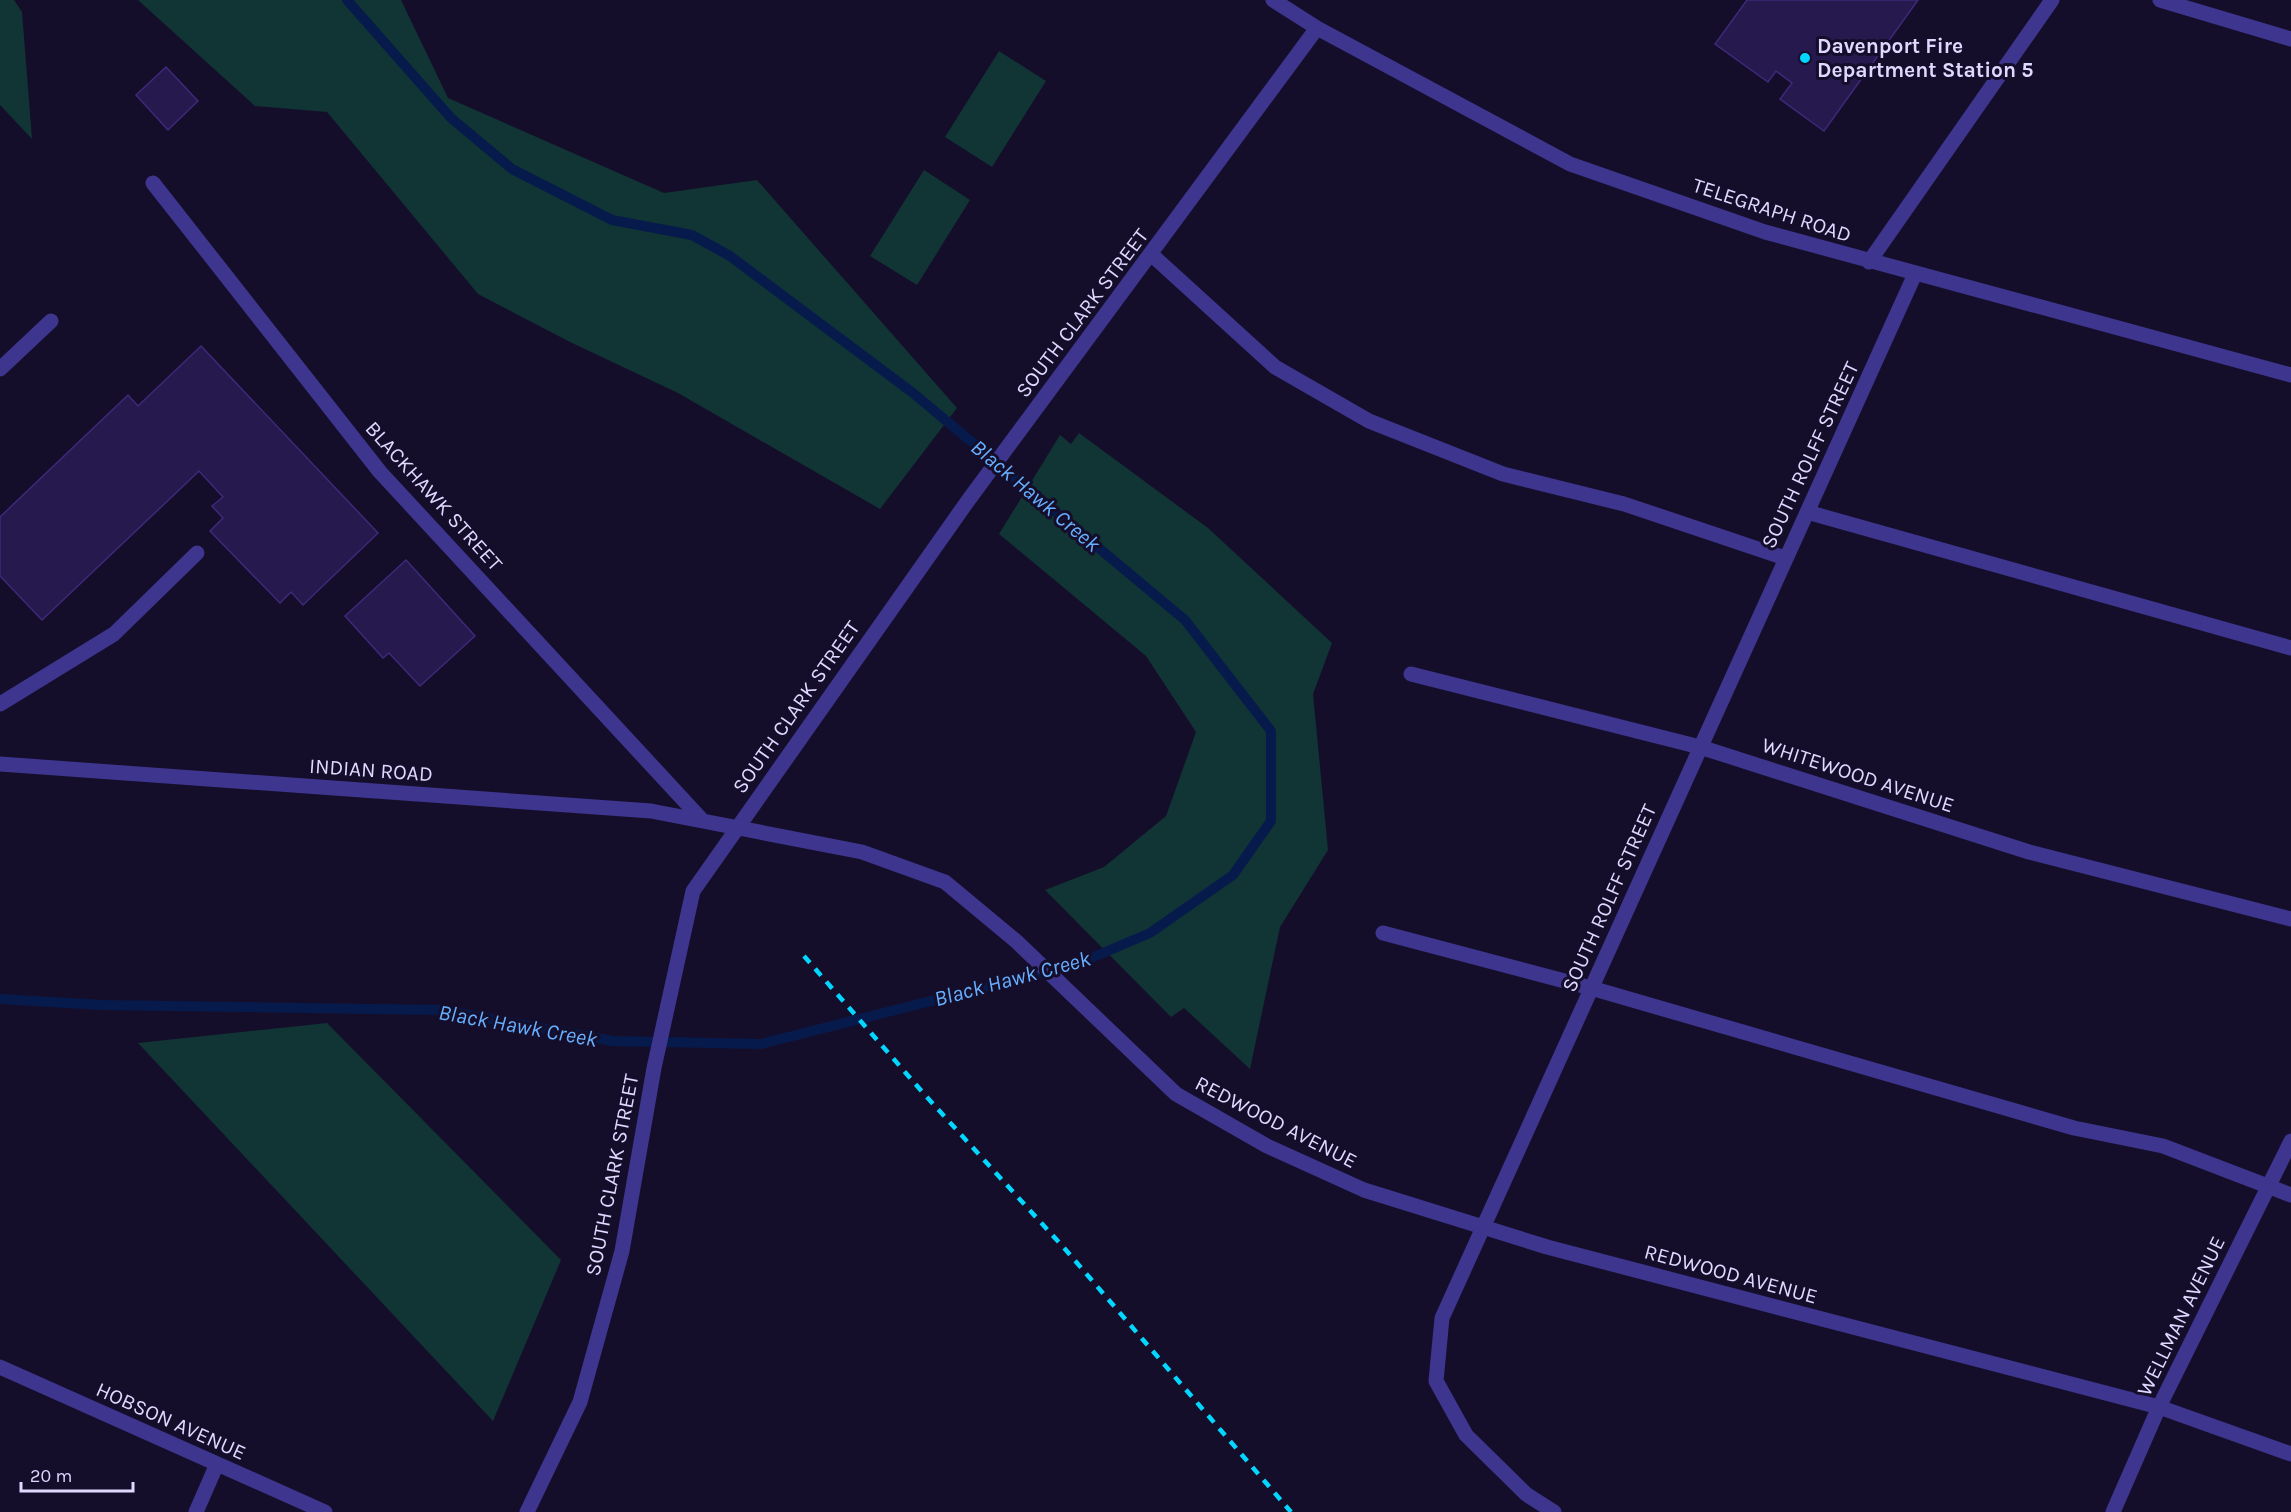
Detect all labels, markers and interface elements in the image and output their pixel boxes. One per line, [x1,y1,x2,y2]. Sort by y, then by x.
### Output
place label: Davenport Fire Department Station 5 [1817,34,2034,82]
marker: Davenport Fire Department Station 5 [1798,51,1812,65]
street label: TELEGRAPH ROAD [1690,173,1854,247]
street label: SOUTH CLARK STREET [1011,224,1154,402]
street label: SOUTH ROLFF STREET [1756,358,1864,552]
street label: BLACKHAWK STREET [361,416,508,576]
water label: Black Hawk Creek [965,434,1106,558]
street label: SOUTH CLARK STREET [727,616,865,798]
street label: WHITEWOOD AVENUE [1759,733,1957,817]
street label: INDIAN ROAD [308,754,434,786]
street label: SOUTH ROLFF STREET [1557,800,1661,996]
water label: Black Hawk Creek [931,945,1094,1012]
water label: Black Hawk Creek [436,999,600,1053]
street label: REDWOOD AVENUE [1191,1071,1361,1173]
street label: SOUTH CLARK STREET [581,1072,643,1278]
street label: WELLMAN AVENUE [2132,1232,2230,1400]
street label: REDWOOD AVENUE [1642,1239,1820,1309]
street label: HOBSON AVENUE [92,1377,250,1465]
scale bar [21,1455,134,1493]
text: 20 m [30,1465,72,1487]

